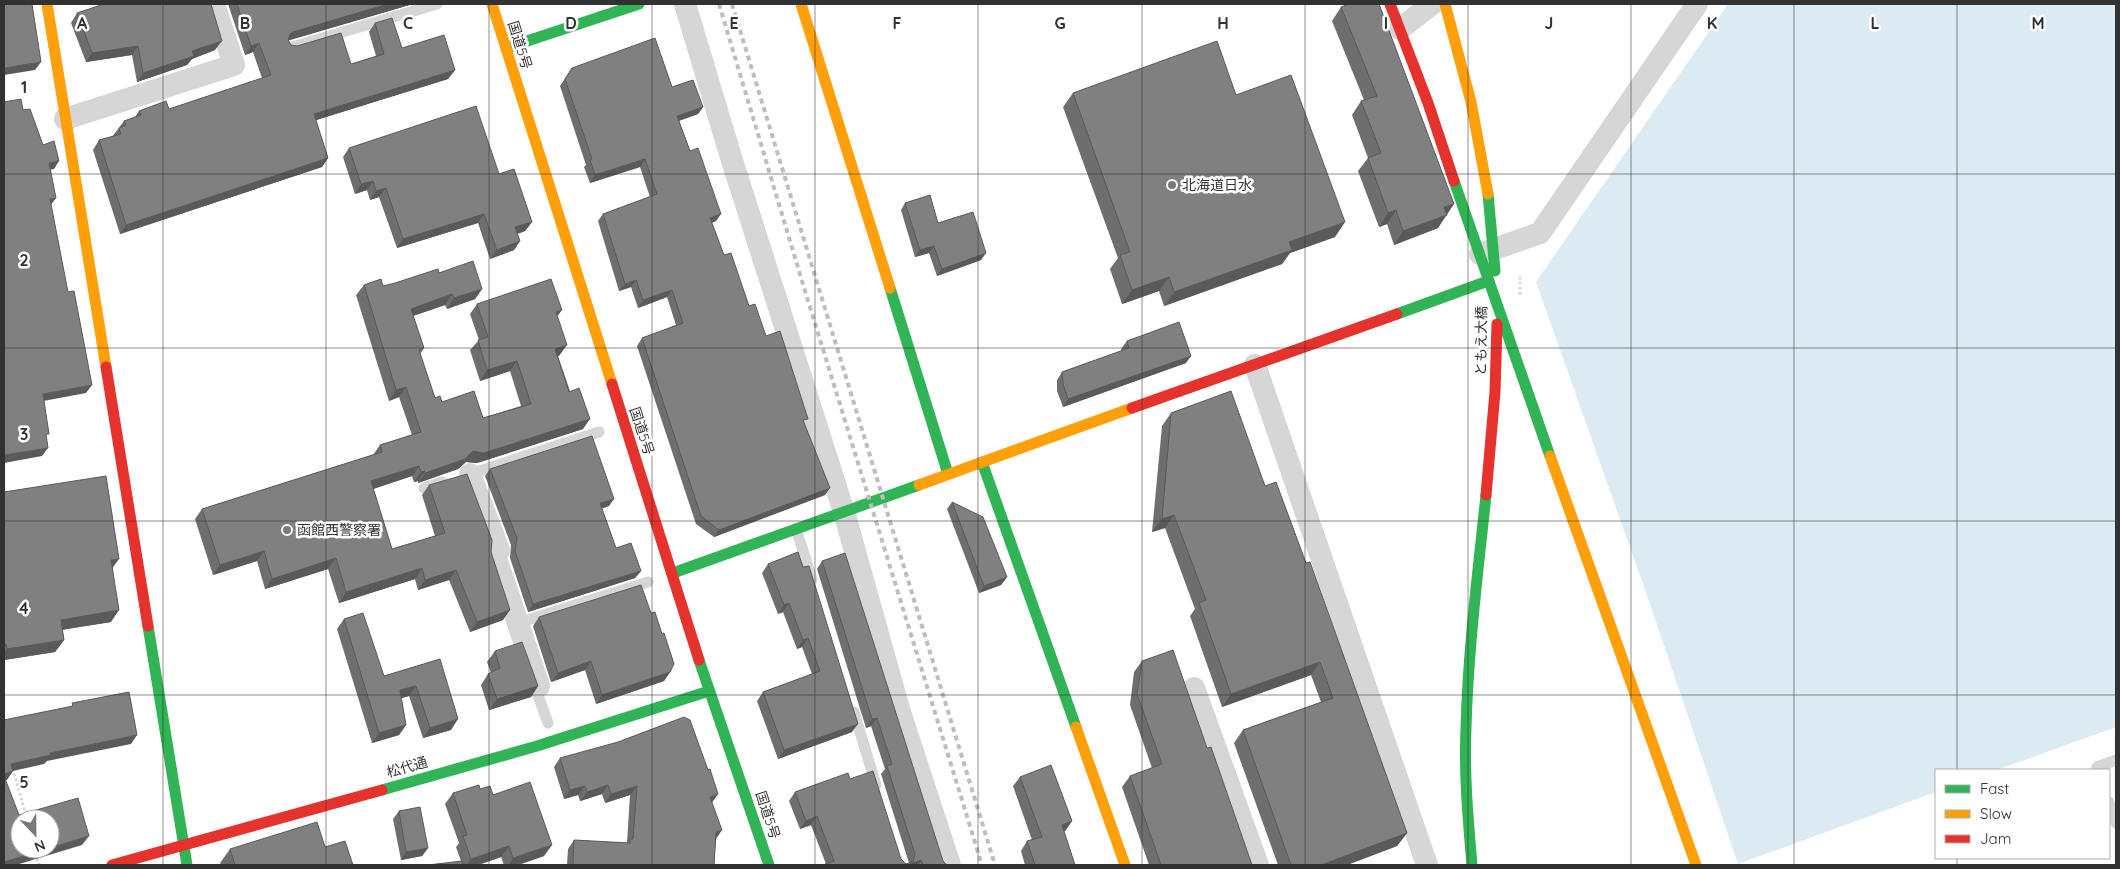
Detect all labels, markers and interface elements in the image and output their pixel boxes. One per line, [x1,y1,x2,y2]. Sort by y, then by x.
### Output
text: A [77,13,88,33]
text: B [240,13,250,33]
text: C [403,13,413,33]
text: D [565,13,577,33]
text: E [729,13,739,33]
text: F [893,13,902,33]
text: G [1054,13,1066,33]
text: H [1217,13,1229,33]
text: I [1384,13,1388,33]
text: J [1545,13,1553,33]
text: K [1707,13,1717,33]
text: L [1871,13,1880,33]
text: M [2031,13,2045,33]
street label: 国道5号 [504,19,536,71]
text: 1 [21,77,27,97]
place label: 北海道日水 [1182,176,1252,194]
marker: 北海道日水 [1166,179,1178,191]
text: 2 [19,250,29,270]
street label: ともえ大橋 [1471,306,1491,376]
street label: 国道5号 [626,405,658,457]
text: 3 [20,424,28,444]
place label: 函館西警察署 [297,521,381,539]
marker: 函館西警察署 [281,524,293,536]
text: 4 [19,598,29,618]
street label: 松代通 [384,753,430,781]
legend [1935,769,2110,859]
text: 5 [19,772,29,792]
text: Fast [1980,779,2009,798]
street label: 国道5号 [752,789,784,841]
text: Slow [1980,804,2012,823]
north arrow [10,809,60,859]
text: Jam [1980,829,2011,848]
text: N [32,836,48,856]

